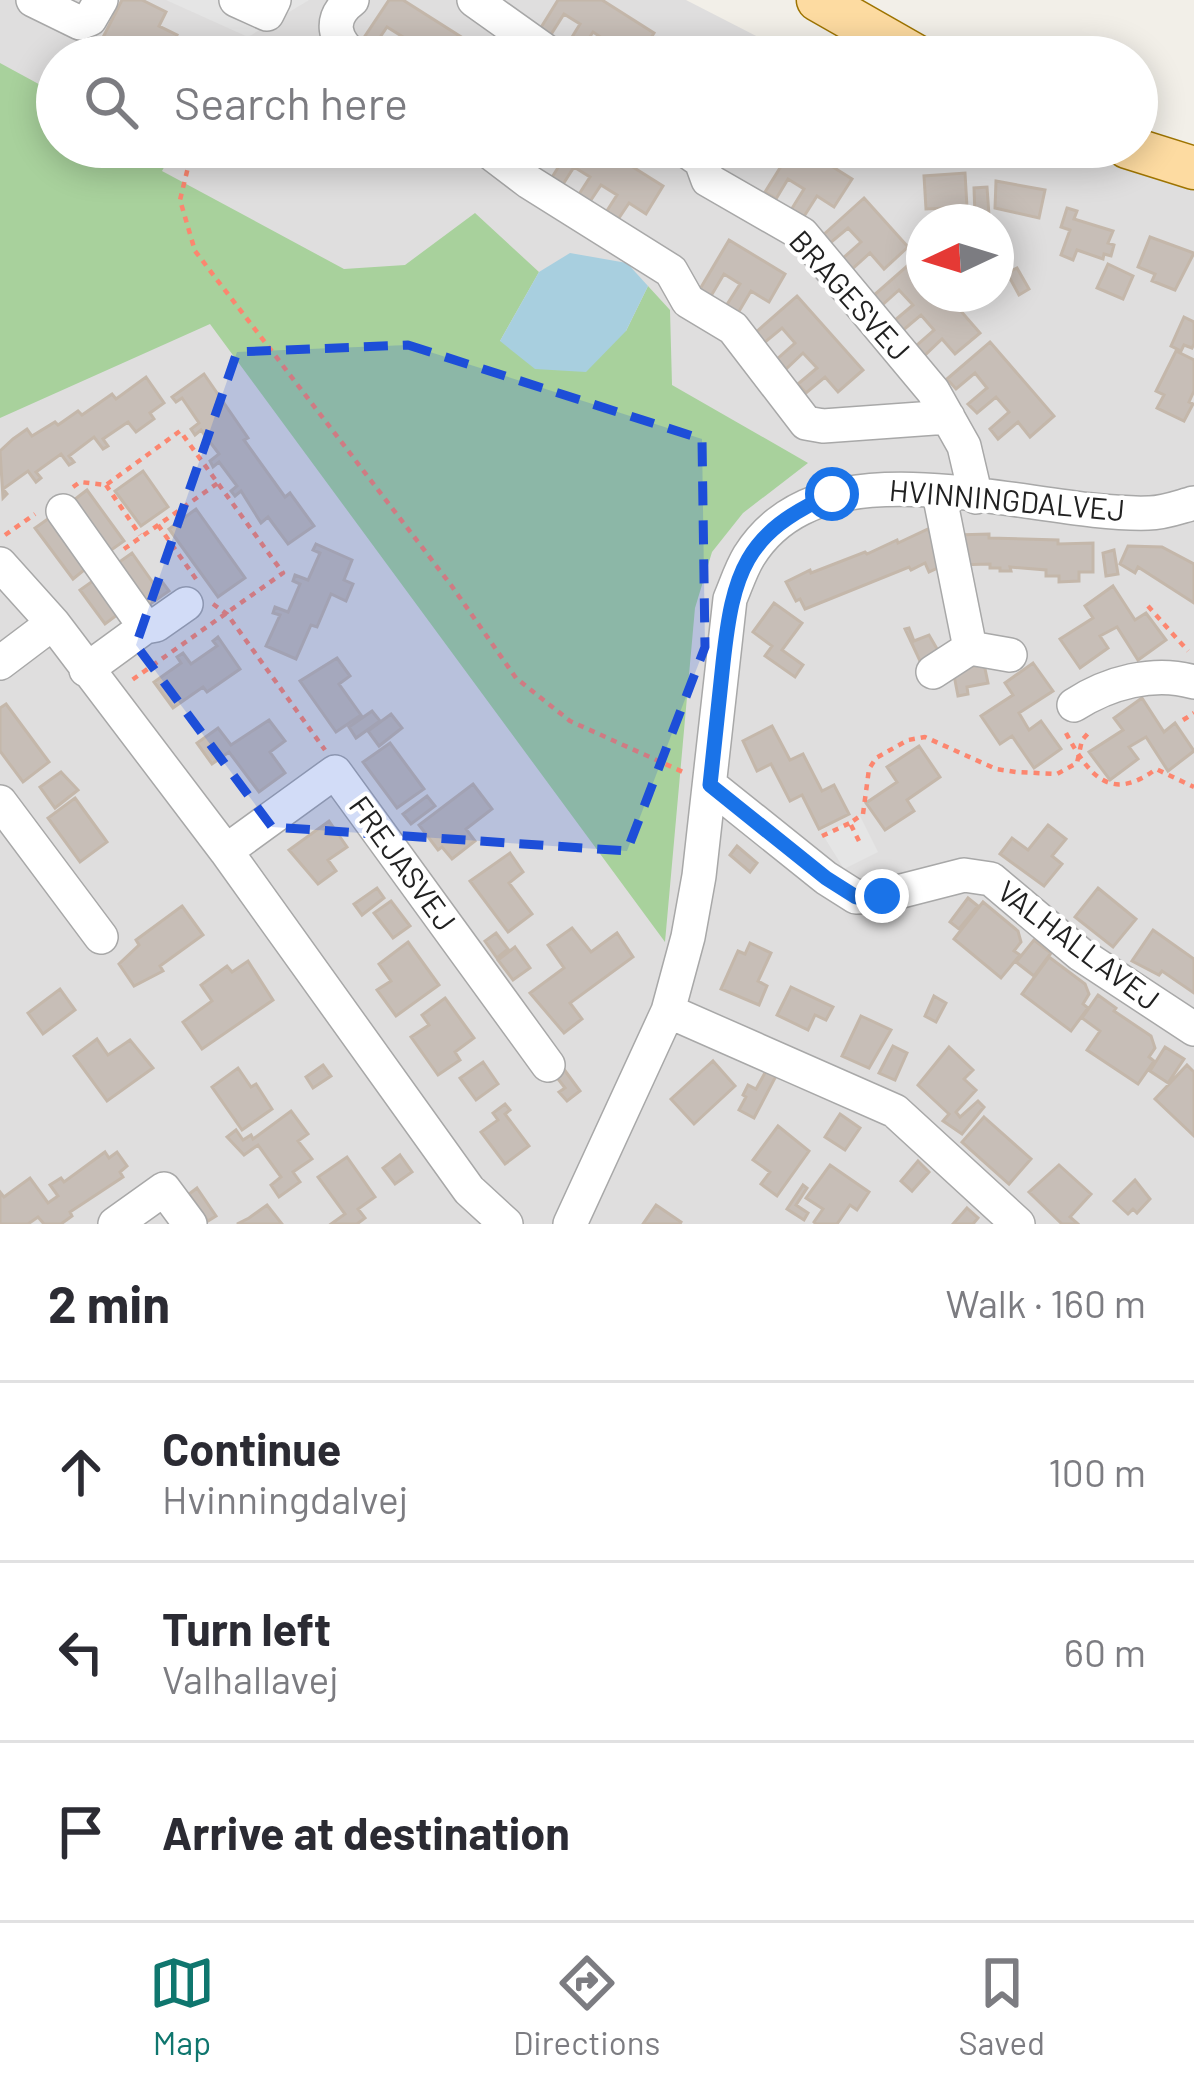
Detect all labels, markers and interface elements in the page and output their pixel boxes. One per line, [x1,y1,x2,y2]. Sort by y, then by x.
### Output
search box [36,36,1158,168]
icon: search [78,69,144,135]
text: Search here [174,75,408,129]
north arrow [906,204,1014,312]
street label: BRAGESVEJ [783,222,918,367]
route start [805,467,859,521]
street label: HVINNINGDALVEJ [888,471,1127,527]
street label: FREJASVEJ [343,788,465,937]
route end [855,869,909,923]
street label: VALHALLAVEJ [991,872,1167,1017]
text: 2 min [48,1272,170,1333]
text: Walk · 160 m [946,1279,1146,1326]
text: Continue [162,1421,341,1475]
icon: ahead [48,1439,114,1505]
text: 100 m [1048,1448,1146,1495]
text: Hvinningdalvej [162,1475,408,1522]
text: Turn left [162,1601,331,1655]
icon: left [48,1619,114,1685]
text: 60 m [1064,1628,1146,1675]
text: Valhallavej [162,1655,339,1702]
icon: arrive [48,1799,114,1865]
text: Arrive at destination [162,1805,570,1859]
tab: Map [149,1950,215,2062]
tab: Directions [513,1950,660,2062]
tab: Saved [958,1950,1045,2062]

